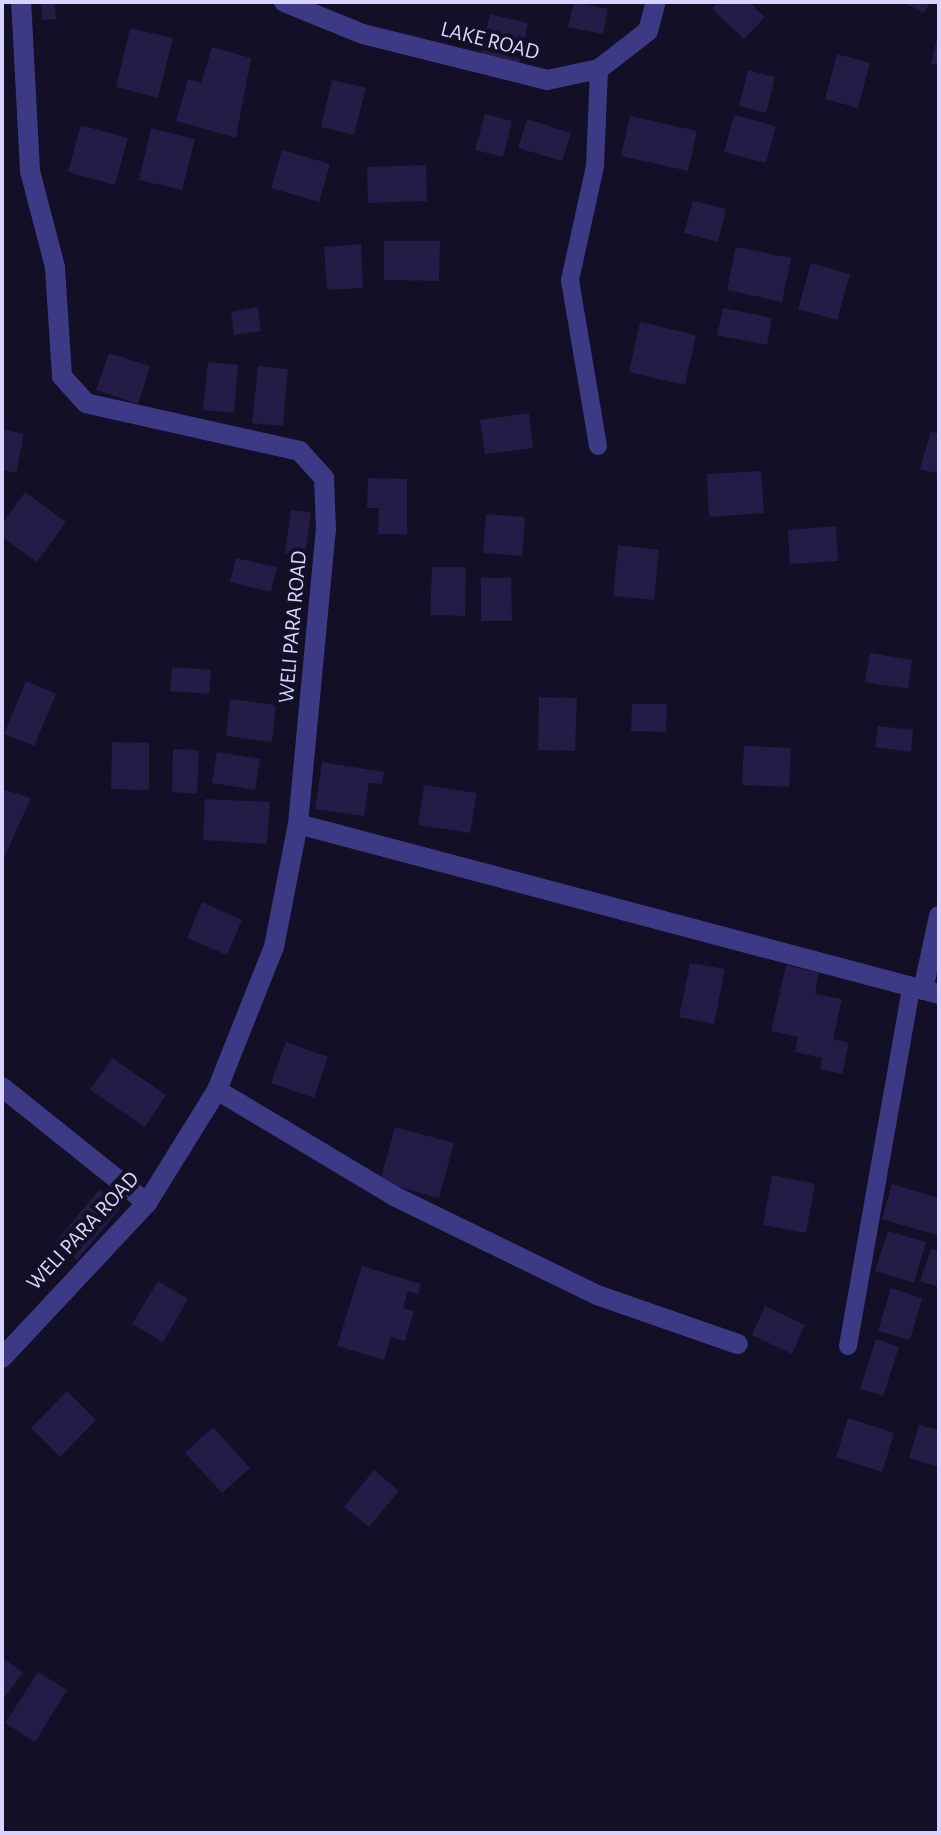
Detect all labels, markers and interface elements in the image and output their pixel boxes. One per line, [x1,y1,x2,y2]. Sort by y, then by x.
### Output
street label: LAKE ROAD [438,16,542,66]
street label: WELI PARA ROAD [273,550,313,704]
street label: WELI PARA ROAD [21,1166,145,1296]

